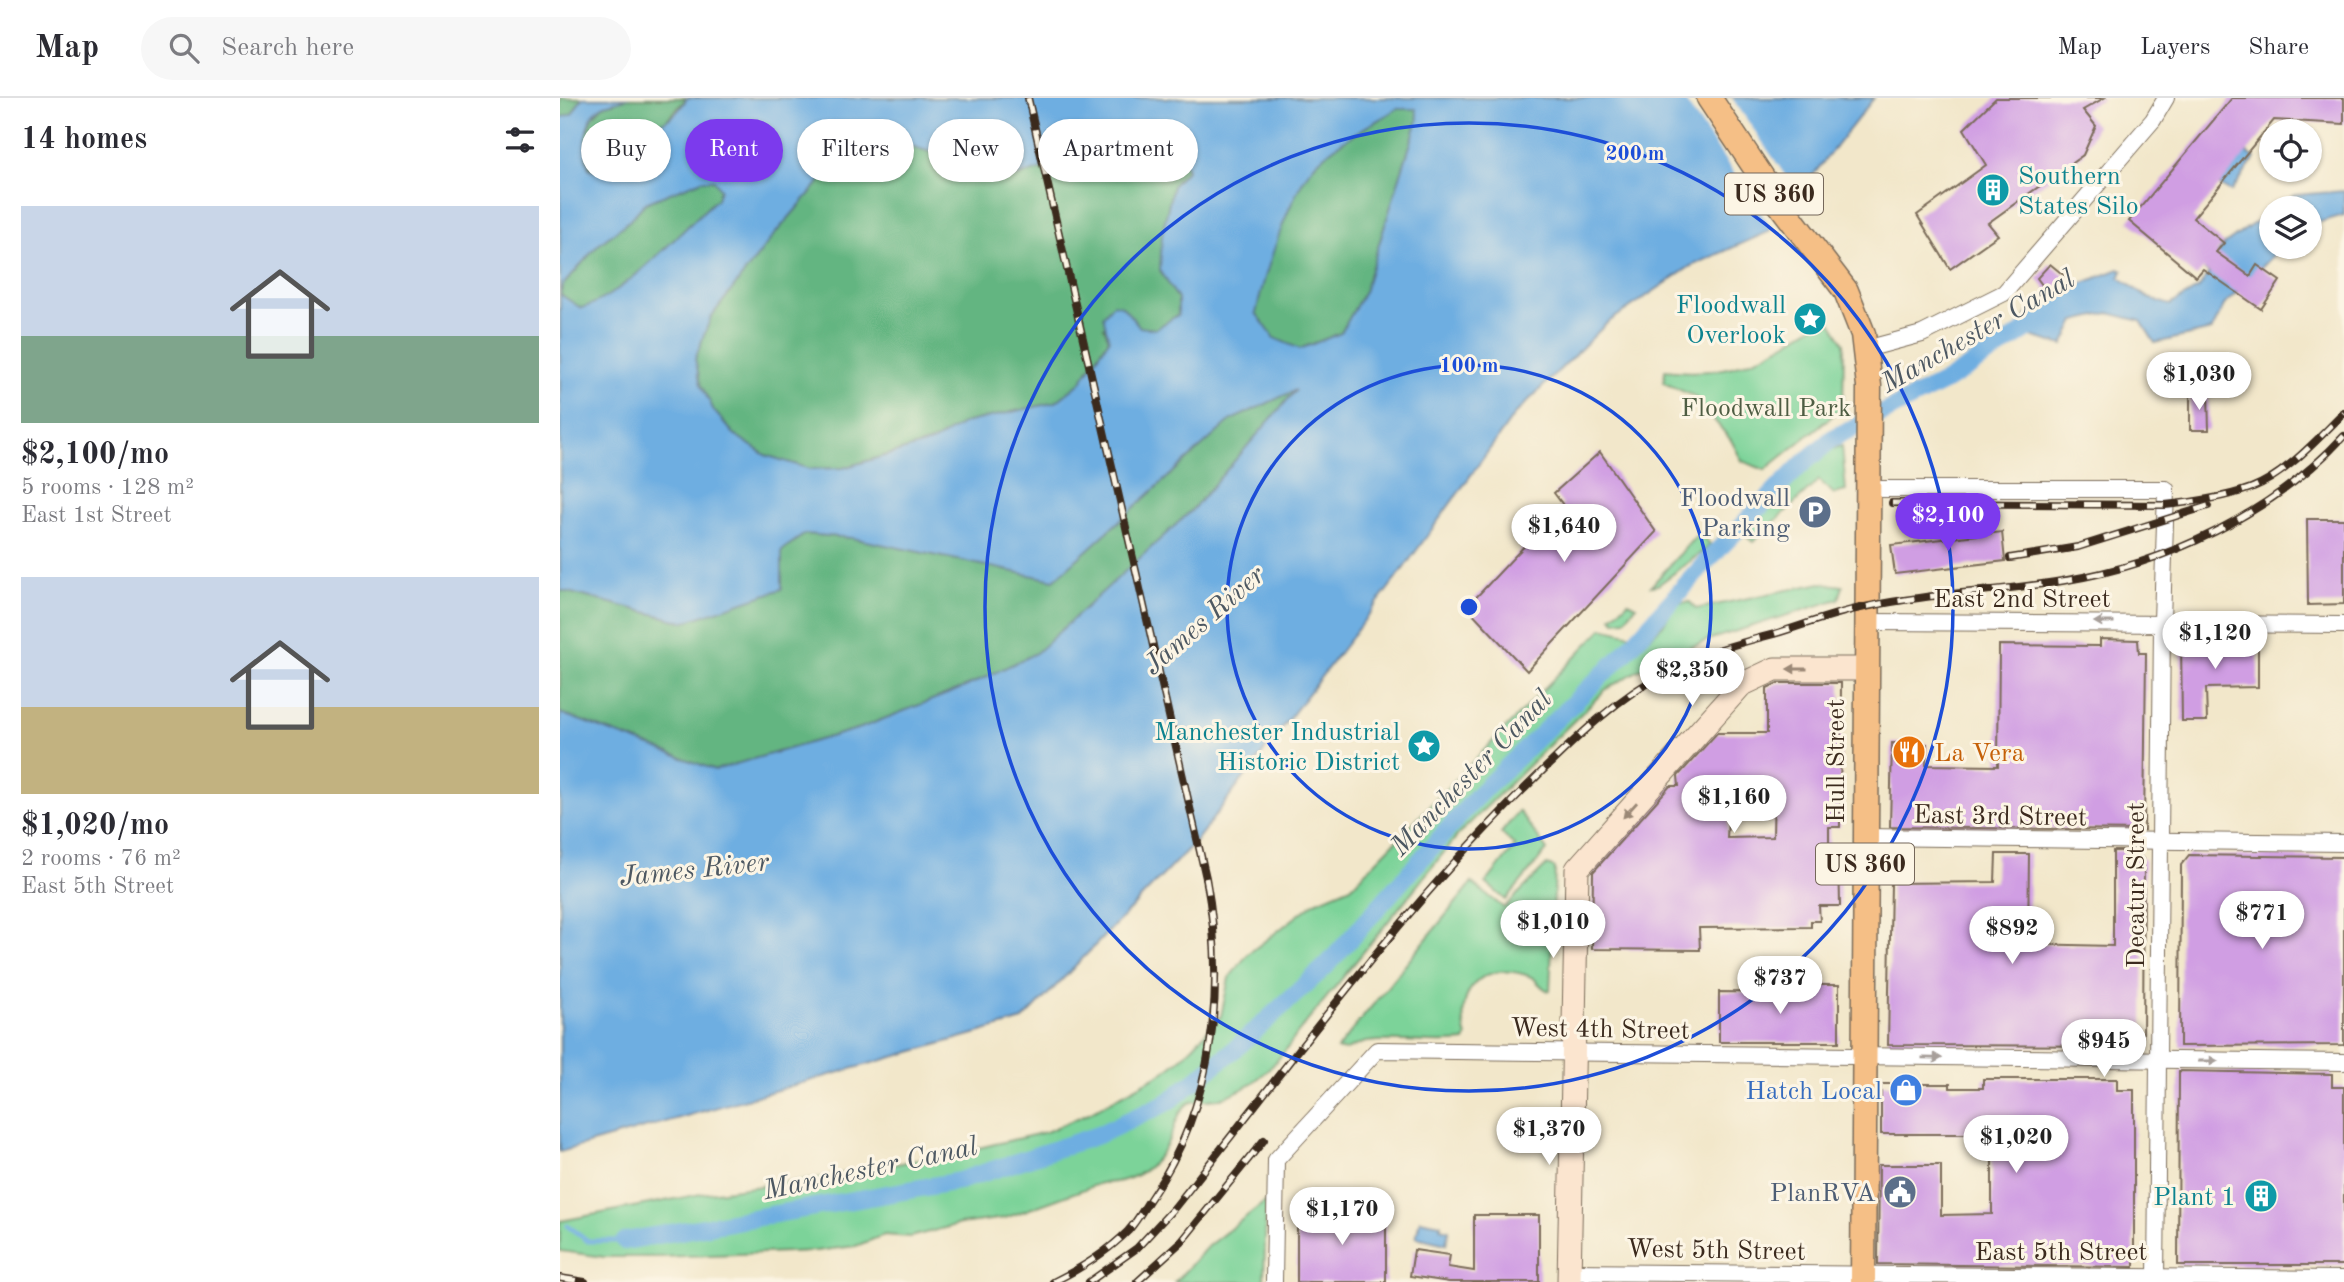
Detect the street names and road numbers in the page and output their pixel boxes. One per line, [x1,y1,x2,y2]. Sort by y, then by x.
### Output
road number: US 360 [1725,174,1823,214]
street label: East 2nd Street [1933,587,2111,613]
street label: Hull Street [1824,699,1850,823]
street label: East 3rd Street [1913,802,2087,832]
street label: Decatur Street [2124,802,2150,968]
road number: US 360 [1816,844,1914,884]
street label: West 4th Street [1510,1015,1690,1045]
street label: West 5th Street [1626,1236,1806,1266]
street label: East 5th Street [1975,1240,2147,1266]

